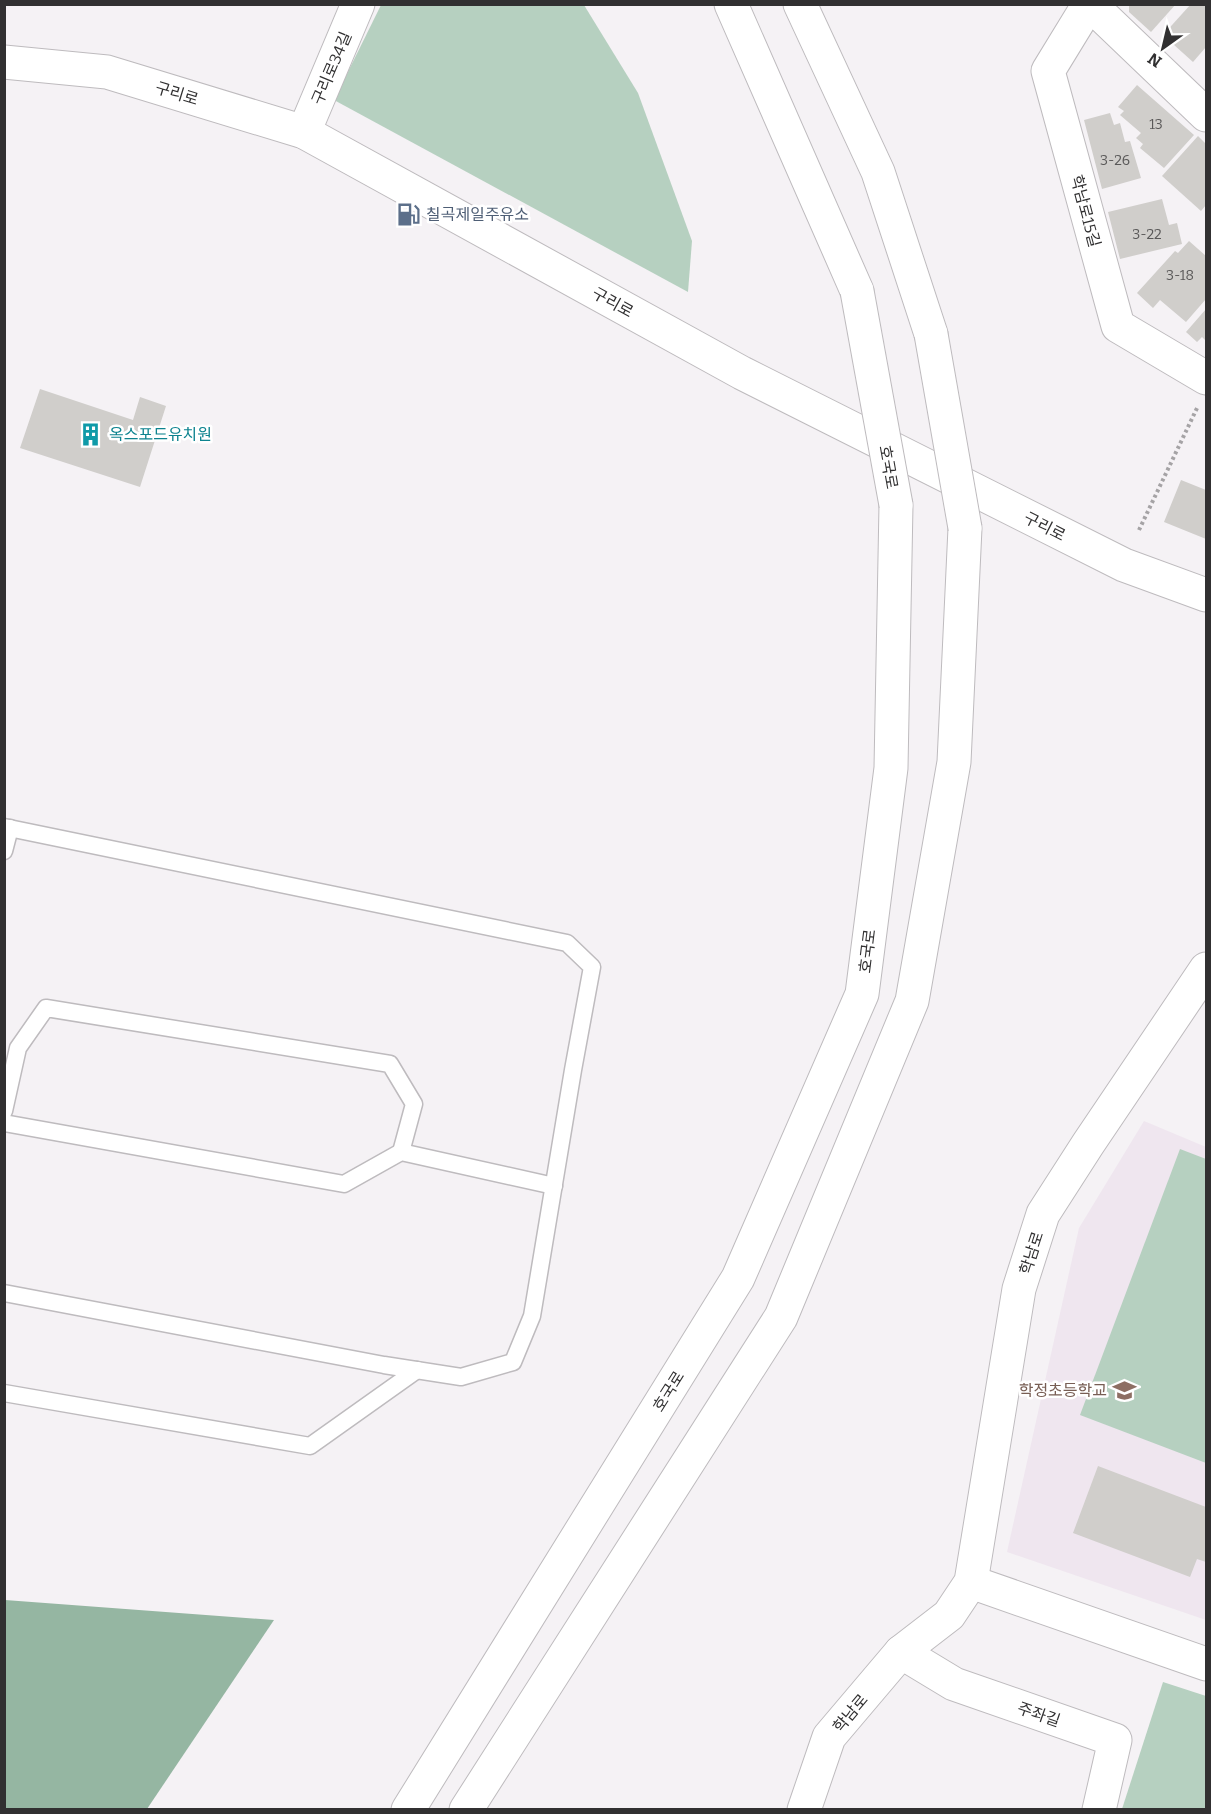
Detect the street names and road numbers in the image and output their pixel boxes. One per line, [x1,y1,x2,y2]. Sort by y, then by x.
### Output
street label: 구리로34길 [308,29,355,108]
street label: 구리로 [153,78,201,109]
street label: 학남로15길 [1067,173,1104,249]
street label: 구리로 [589,283,637,322]
street label: 호국로 [875,444,902,491]
street label: 구리로 [1021,508,1069,545]
street label: 호국로 [855,928,880,974]
street label: 학남로 [1016,1229,1047,1277]
street label: 호국로 [649,1367,688,1415]
street label: 학남로 [829,1690,872,1736]
street label: 주좌길 [1015,1698,1063,1731]

